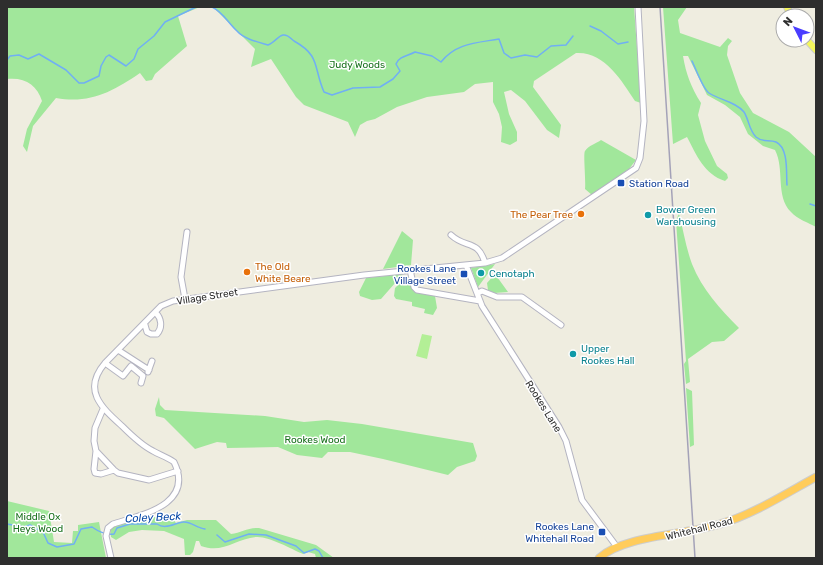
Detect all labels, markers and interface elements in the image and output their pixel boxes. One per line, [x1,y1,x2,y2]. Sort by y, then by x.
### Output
north arrow [775,8,815,48]
text: N [780,14,795,29]
park label: Judy Woods [329,59,385,71]
marker: Station Road [616,178,626,188]
place label: Station Road [629,178,689,190]
place label: Bower Green Warehousing [656,204,716,228]
place label: The Pear Tree [510,209,573,221]
marker: The Pear Tree [576,209,586,219]
marker: Bower Green Warehousing [643,210,653,220]
place label: The Old White Beare [255,261,311,285]
place label: Rookes Lane Village Street [394,263,456,287]
marker: The Old White Beare [242,267,252,277]
marker: Cenotaph [476,268,486,278]
place label: Cenotaph [489,268,535,280]
marker: Rookes Lane Village Street [459,269,469,279]
street label: Village Street [175,286,239,308]
place label: Upper Rookes Hall [581,343,635,367]
marker: Upper Rookes Hall [568,349,578,359]
street label: Rookes Lane [522,378,564,435]
park label: Rookes Wood [284,434,346,446]
water label: Coley Beck [125,510,182,525]
park label: Middle Ox Heys Wood [13,511,63,535]
street label: Whitehall Road [664,515,734,543]
place label: Rookes Lane Whitehall Road [525,521,594,545]
marker: Rookes Lane Whitehall Road [597,527,607,537]

